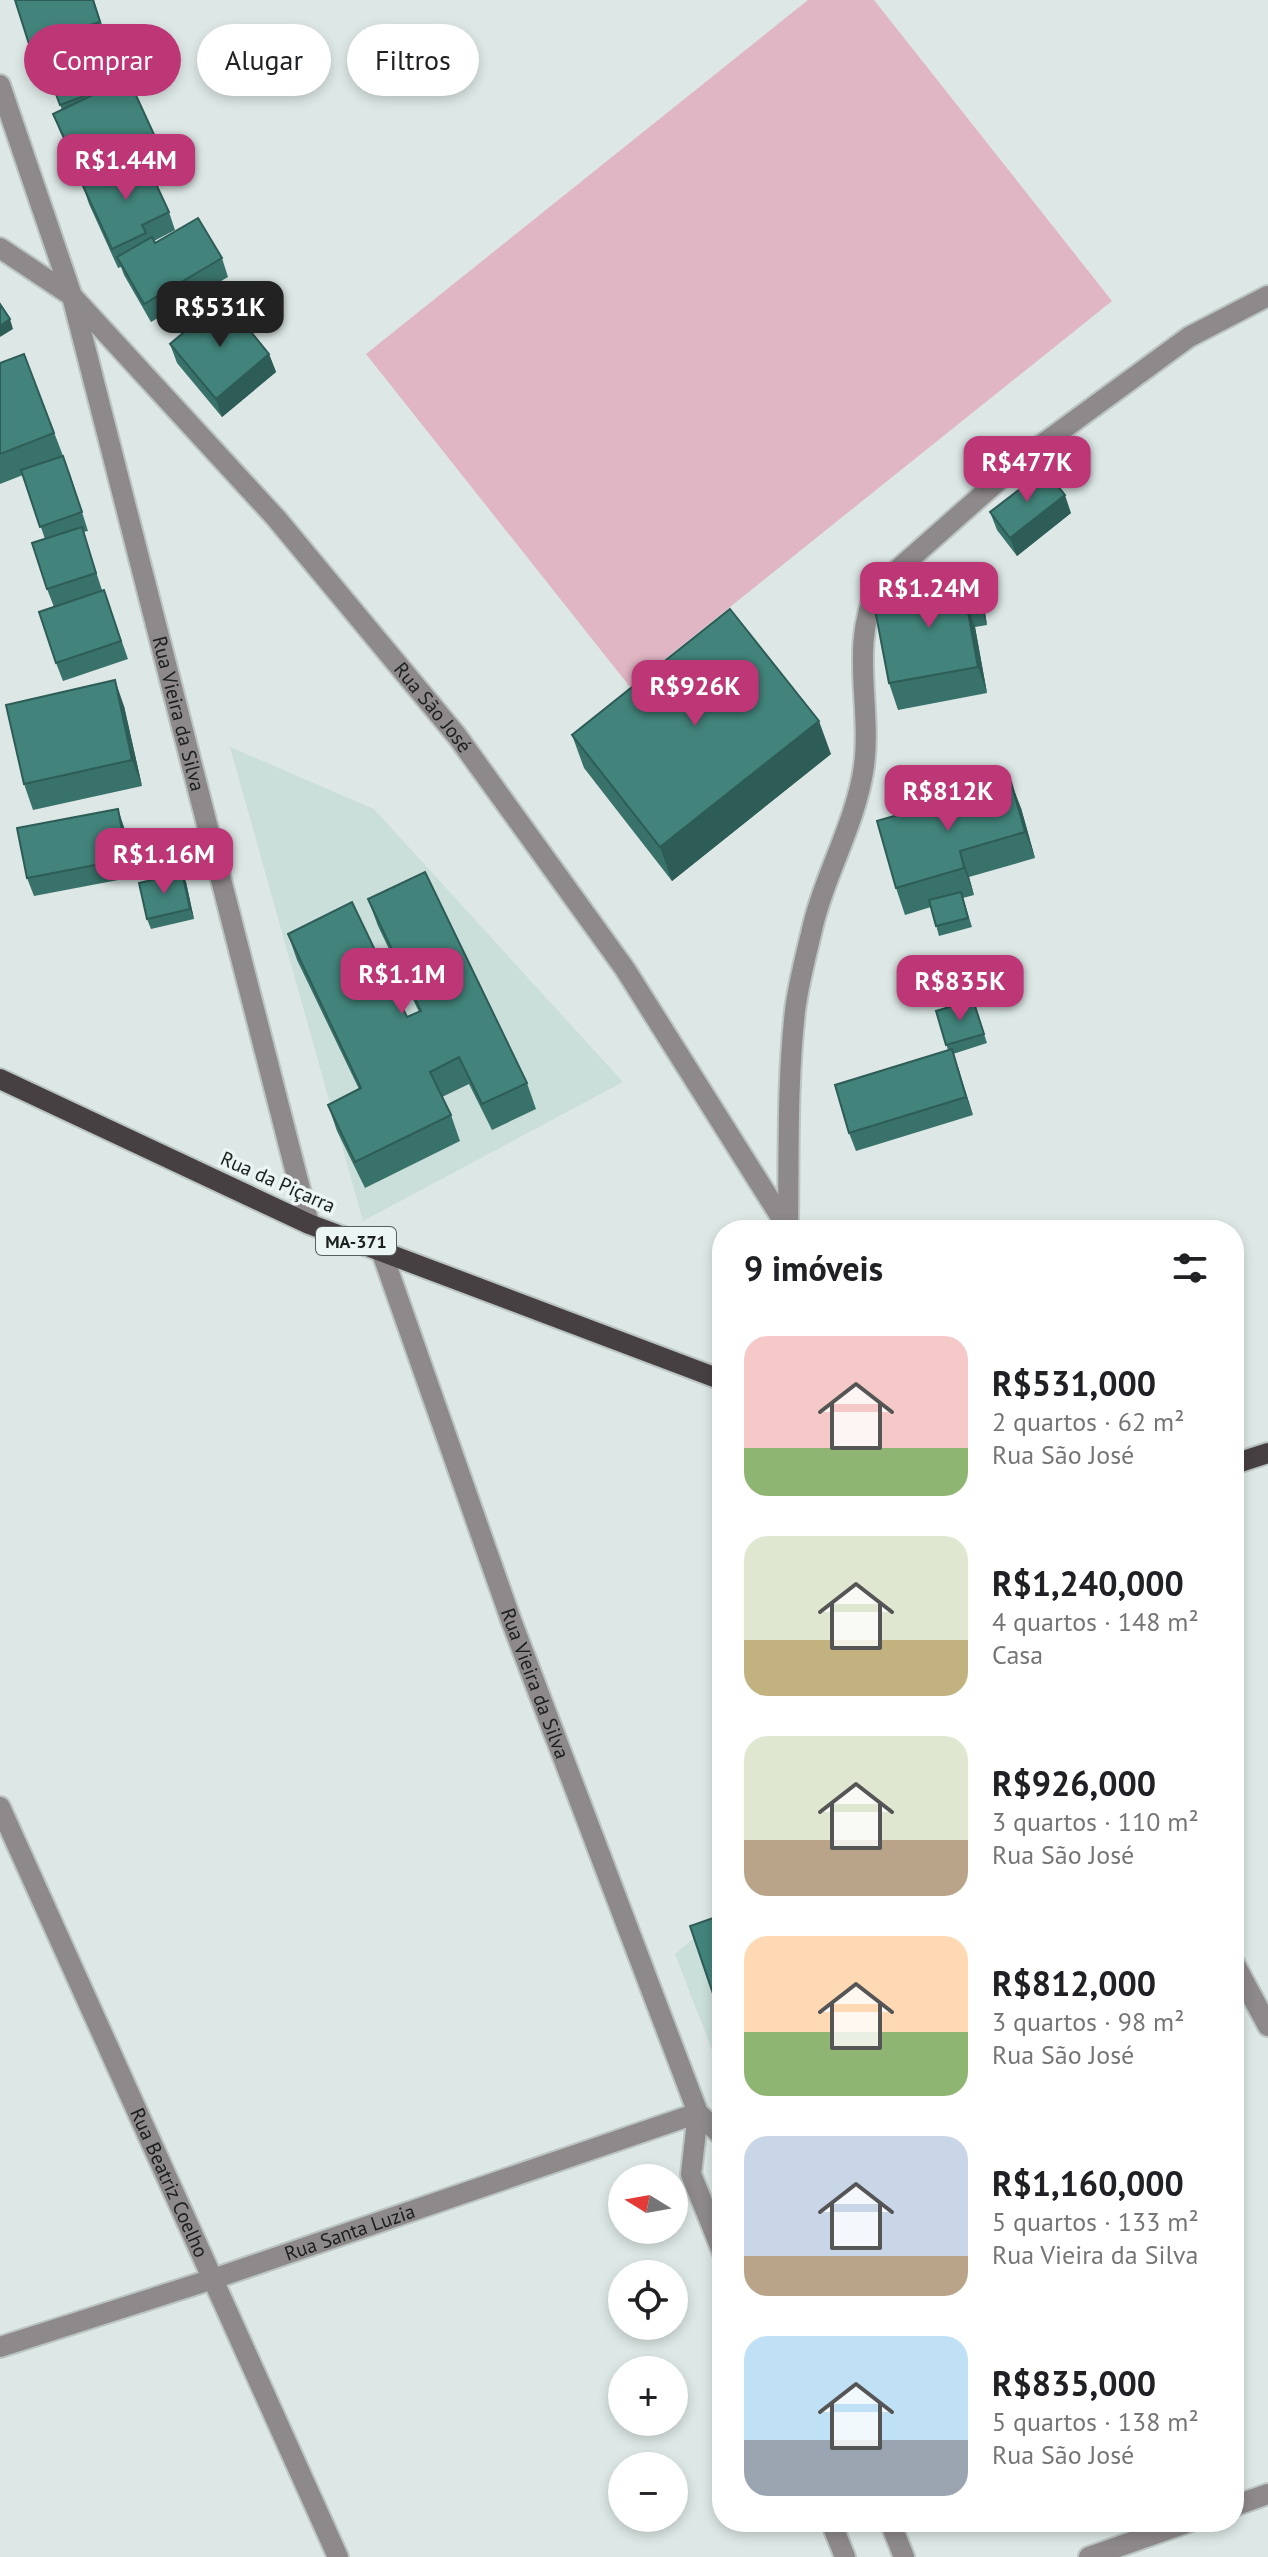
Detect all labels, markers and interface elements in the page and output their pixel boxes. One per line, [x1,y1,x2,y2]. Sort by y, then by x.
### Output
chip: Comprar [24,24,181,96]
chip: Alugar [197,24,331,96]
chip: Filtros [347,24,479,96]
pin: R$1.44M [52,134,200,202]
text: R$1.44M [75,143,177,176]
pin: R$531K [155,281,285,349]
text: R$531K [175,290,265,323]
pin: R$477K [962,436,1092,504]
text: R$477K [982,445,1072,478]
pin: R$1.24M [855,562,1003,630]
text: R$1.24M [878,571,980,604]
street label: Rua Vieira da Silva [146,633,211,794]
street label: Rua São José [388,657,478,758]
pin: R$926K [630,660,760,728]
text: R$926K [650,669,740,702]
pin: R$812K [883,765,1013,833]
text: R$812K [903,774,993,807]
pin: R$1.16M [90,828,238,896]
text: R$1.16M [113,837,215,870]
pin: R$1.1M [337,948,467,1016]
pin: R$835K [895,955,1025,1023]
text: R$1.1M [358,957,446,990]
text: R$835K [915,964,1005,997]
street label: Rua da Piçarra [217,1145,339,1219]
road number: MA-371 [316,1227,396,1255]
text: 9 imóveis [744,1246,883,1290]
icon: filters [1168,1246,1212,1290]
text: R$531,000 [992,1361,1156,1405]
icon: home [808,1368,904,1464]
text: 2 quartos · 62 m² [992,1405,1184,1438]
text: Rua São José [992,1438,1134,1471]
text: R$1,240,000 [992,1561,1184,1605]
icon: home [808,1568,904,1664]
street label: Rua Vieira da Silva [495,1605,575,1762]
text: 4 quartos · 148 m² [992,1605,1199,1638]
text: Casa [992,1638,1043,1671]
text: R$926,000 [992,1761,1156,1805]
icon: home [808,1768,904,1864]
text: 3 quartos · 110 m² [992,1805,1199,1838]
text: Rua São José [992,1838,1134,1871]
text: R$812,000 [992,1961,1156,2005]
icon: home [808,1968,904,2064]
text: 3 quartos · 98 m² [992,2005,1184,2038]
text: Rua São José [992,2038,1134,2071]
street label: Rua Beatriz Coelho [124,2104,214,2262]
text: R$1,160,000 [992,2161,1184,2205]
north arrow [608,2164,688,2244]
map controls [608,2164,688,2532]
icon: home [808,2168,904,2264]
street label: Rua Santa Luzia [281,2198,418,2267]
text: 5 quartos · 133 m² [992,2205,1199,2238]
text: Rua Vieira da Silva [992,2238,1199,2271]
button: locate [608,2260,688,2340]
button: + [608,2356,688,2436]
text: R$835,000 [992,2361,1156,2405]
icon: home [808,2368,904,2464]
text: 5 quartos · 138 m² [992,2405,1199,2438]
text: Rua São José [992,2438,1134,2471]
button: − [608,2452,688,2532]

